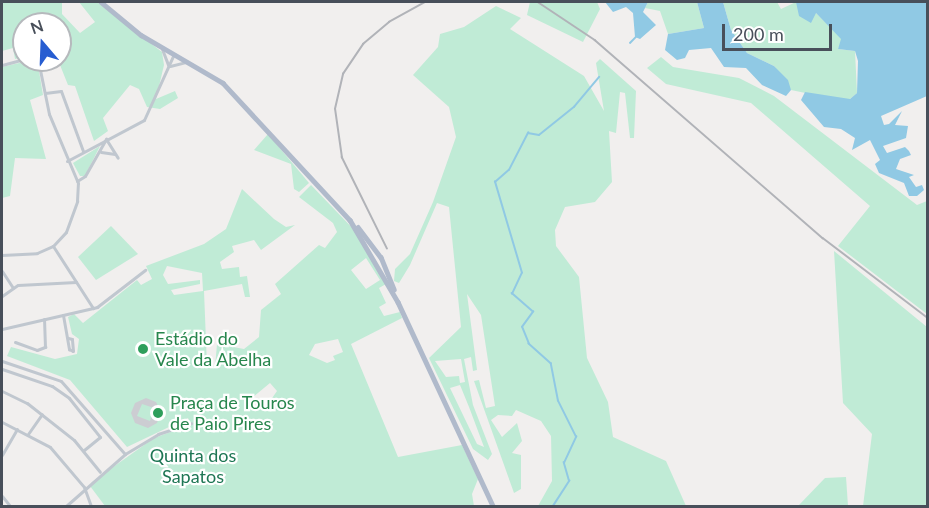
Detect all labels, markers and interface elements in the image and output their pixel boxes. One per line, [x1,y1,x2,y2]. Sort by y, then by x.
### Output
north arrow [12,12,72,72]
scale bar [725,12,834,50]
text: N [28,15,46,37]
text: 200 m [733,23,784,45]
place label: Estádio do Vale da Abelha [155,328,272,370]
marker: Estádio do Vale da Abelha [136,342,150,356]
place label: Praça de Touros de Paio Pires [170,392,295,434]
marker: Praça de Touros de Paio Pires [151,406,165,420]
park label: Quinta dos Sapatos [150,445,236,488]

